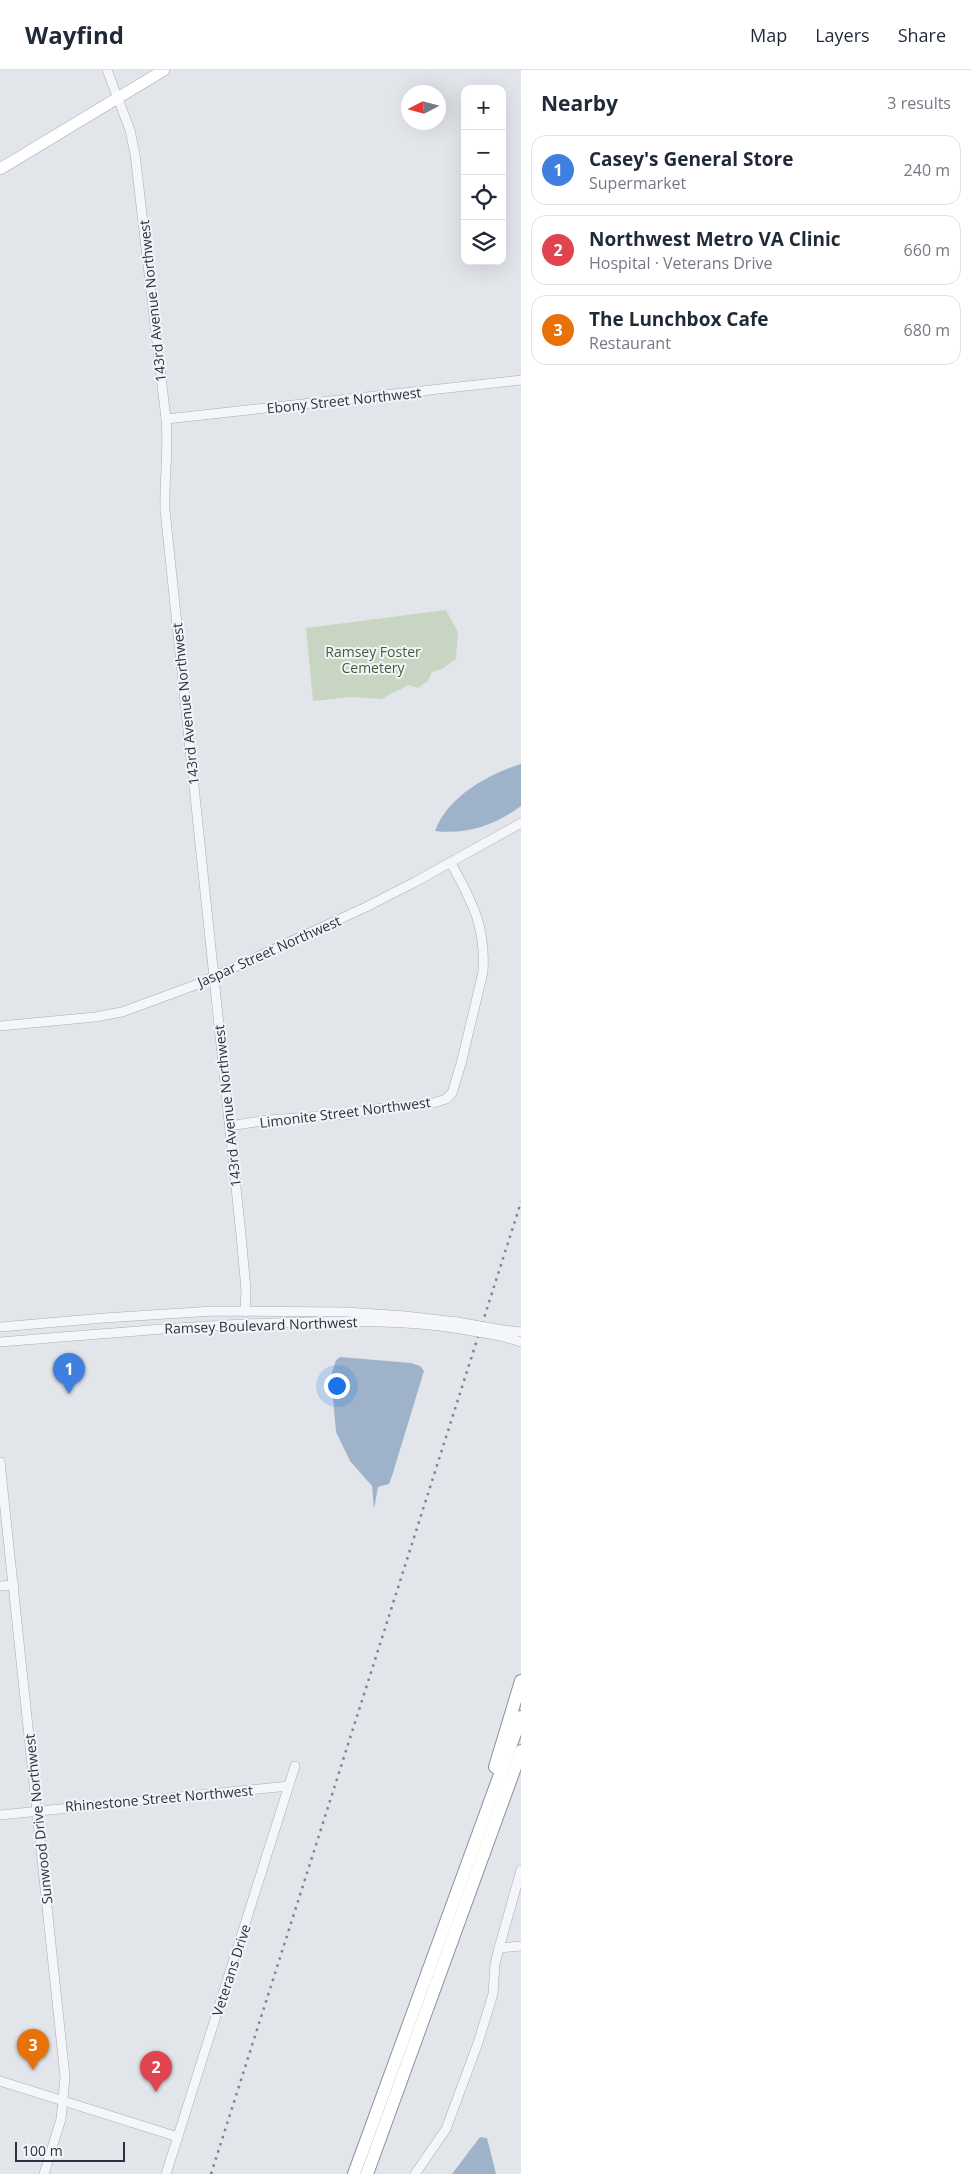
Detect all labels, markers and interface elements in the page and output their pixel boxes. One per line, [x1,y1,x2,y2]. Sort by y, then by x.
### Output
text: Wayfind [25,18,124,51]
text: Map [750,23,787,47]
text: Layers [815,23,870,47]
text: Share [898,23,946,47]
north arrow [401,85,446,130]
map controls [461,85,506,265]
button: + [461,85,506,130]
text: Nearby [541,89,618,117]
text: 3 results [887,92,951,114]
button: − [461,130,506,175]
text: Casey's General Store [589,146,793,172]
text: 1 [553,159,563,181]
text: 240 m [904,159,950,181]
text: Supermarket [589,172,686,194]
button: locate [461,175,506,220]
street label: 143rd Avenue Northwest [134,219,170,383]
button: layers [461,220,506,265]
text: Northwest Metro VA Clinic [589,226,841,252]
text: 2 [553,239,563,261]
text: 660 m [904,239,950,261]
text: Hospital · Veterans Drive [589,252,772,274]
text: The Lunchbox Cafe [589,306,769,332]
text: 3 [553,319,563,341]
text: 680 m [904,319,950,341]
text: Restaurant [589,332,671,354]
street label: Ebony Street Northwest [266,382,422,418]
street label: 143rd Avenue Northwest [167,622,203,786]
park label: Ramsey Foster Cemetery [325,642,421,677]
street label: Jaspar Street Northwest [192,911,344,992]
street label: 143rd Avenue Northwest [209,1024,245,1188]
street label: Limonite Street Northwest [258,1092,432,1132]
street label: Ramsey Boulevard Northwest [164,1312,358,1338]
pin: 1 [53,1353,85,1394]
your location [324,1373,350,1399]
street label: Sunwood Drive Northwest [20,1733,56,1905]
street label: Rhinestone Street Northwest [64,1780,254,1816]
street label: Veterans Drive [207,1921,255,2018]
pin: 3 [17,2029,49,2070]
pin: 2 [140,2051,172,2092]
scale bar [15,2139,125,2162]
text: 100 m [22,2141,63,2160]

